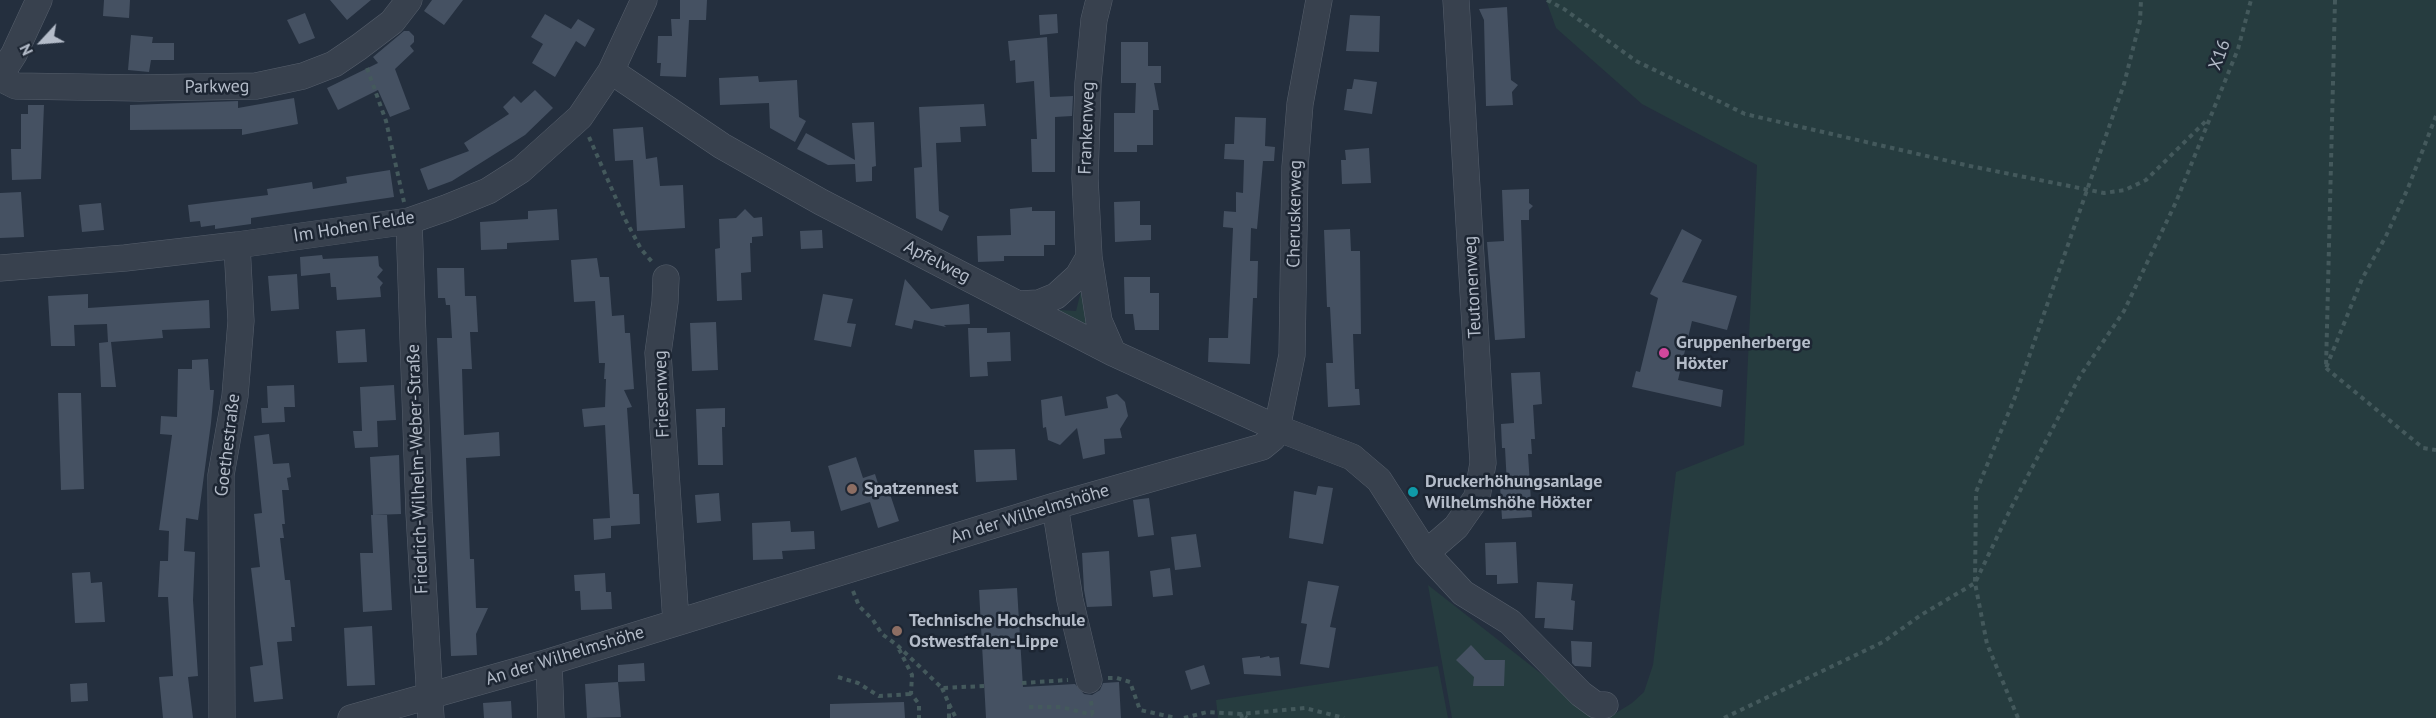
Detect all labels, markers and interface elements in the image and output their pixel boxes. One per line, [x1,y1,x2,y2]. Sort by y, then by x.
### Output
north arrow [12,12,72,72]
street label: X16 [2205,37,2235,73]
text: N [15,41,37,59]
street label: Parkweg [184,76,250,98]
street label: Frankenweg [1075,81,1099,175]
street label: Cheruskerweg [1283,160,1307,268]
street label: Im Hohen Felde [292,207,416,247]
street label: Teutonenweg [1460,235,1486,339]
street label: Apfelweg [900,236,974,288]
place label: Gruppenherberge Höxter [1676,332,1811,374]
street label: Friedrich-Wilhelm-Weber-Straße [403,344,433,594]
marker: Gruppenherberge Höxter [1657,346,1671,360]
street label: Friesenweg [650,350,674,438]
street label: Goethestraße [211,392,245,498]
place label: Druckerhöhungsanlage Wilhelmshöhe Höxter [1425,471,1602,514]
place label: Spatzennest [864,478,958,500]
street label: An der Wilhelmshöhe [948,480,1112,548]
marker: Spatzennest [845,482,859,496]
marker: Druckerhöhungsanlage Wilhelmshöhe Höxter [1406,485,1420,499]
place label: Technische Hochschule Ostwestfalen-Lippe [909,610,1085,652]
street label: An der Wilhelmshöhe [483,622,647,690]
marker: Technische Hochschule Ostwestfalen-Lippe [890,624,904,638]

